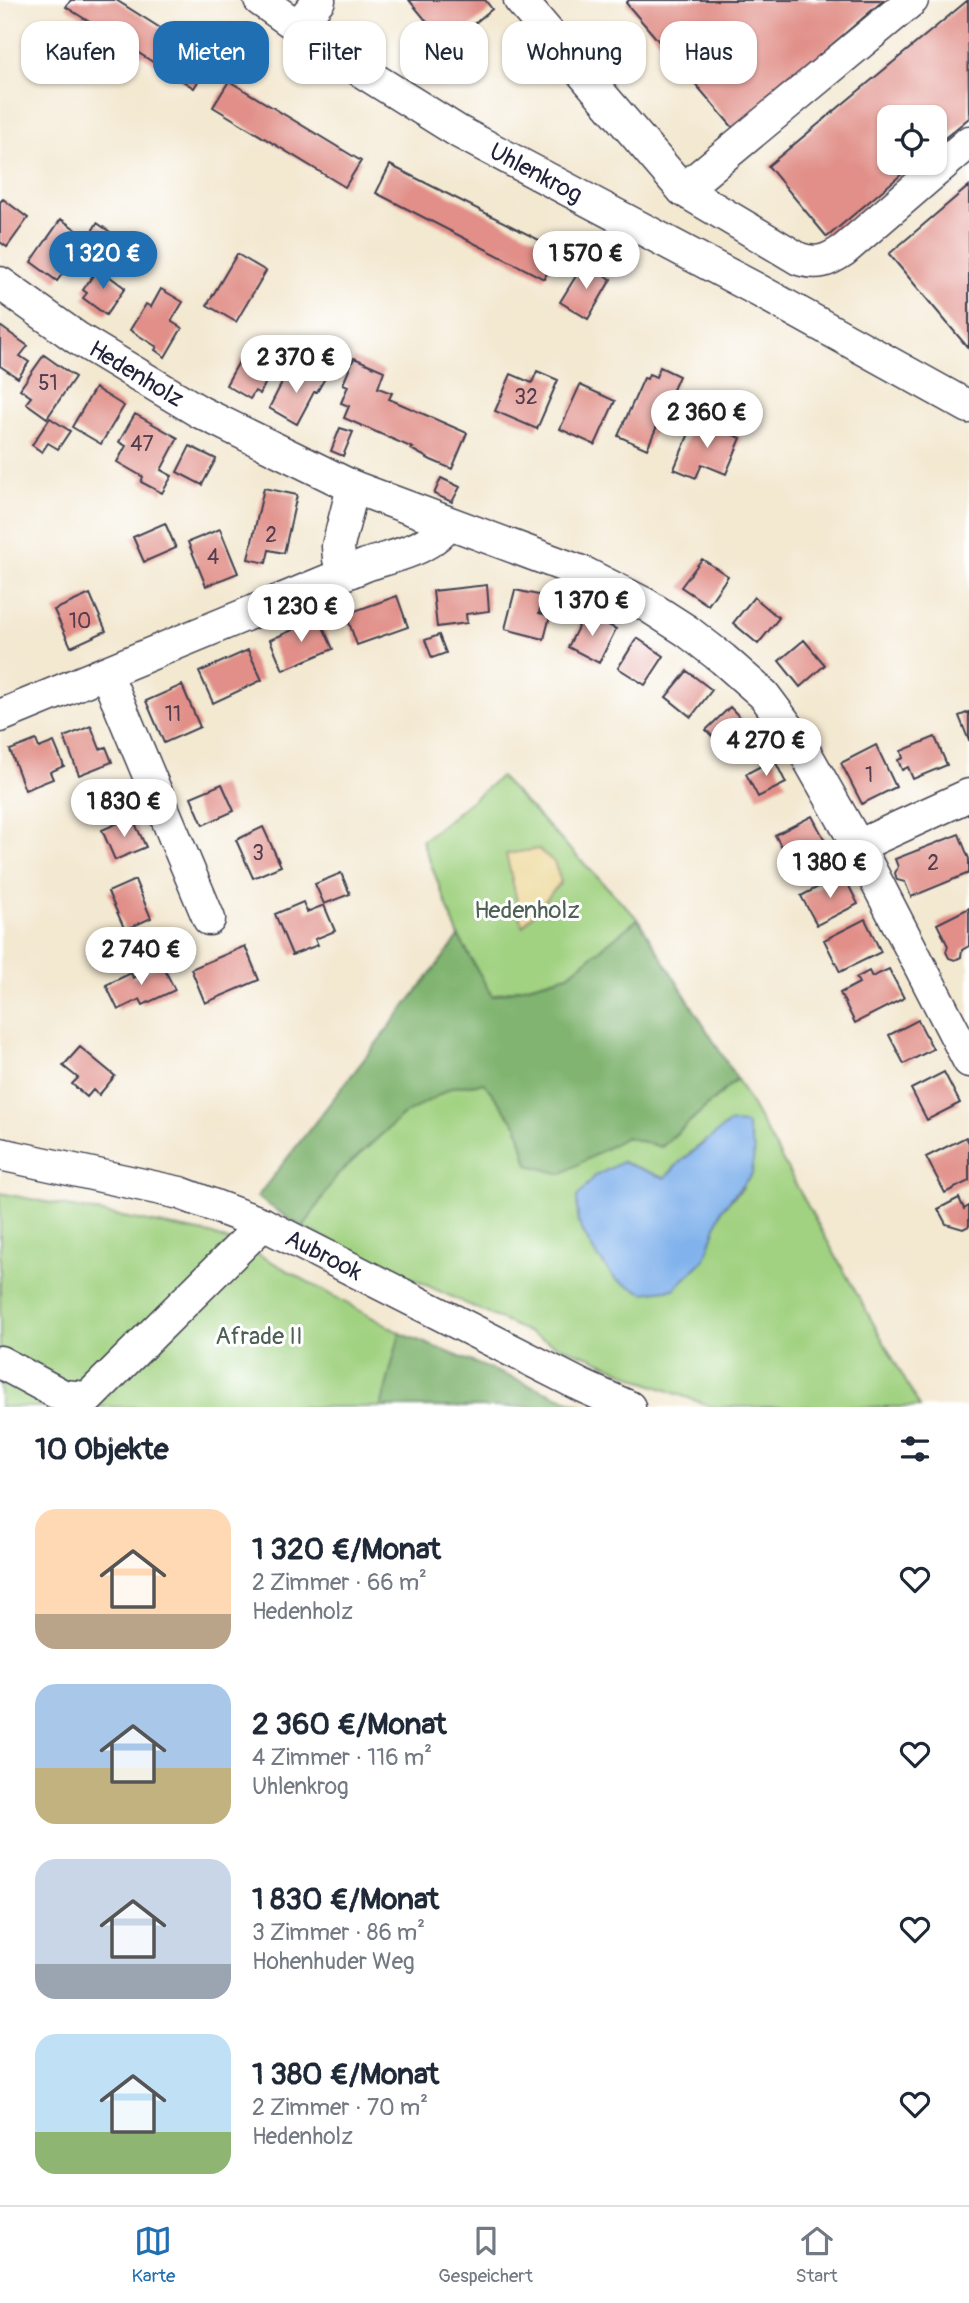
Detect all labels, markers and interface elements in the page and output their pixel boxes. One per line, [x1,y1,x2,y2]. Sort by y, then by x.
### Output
chip: Kaufen [21,21,139,84]
chip: Mieten [153,21,269,84]
chip: Filter [283,21,386,84]
chip: Neu [400,21,488,84]
chip: Wohnung [502,21,646,84]
chip: Haus [660,21,757,84]
map controls [877,105,947,175]
button: locate [877,105,947,175]
street label: Uhlenkrog [484,137,587,210]
pin: 1 320 € [38,232,168,291]
pin: 1 570 € [521,232,651,291]
text: 1 320 € [65,239,141,268]
text: 1 570 € [549,239,623,268]
street label: Hedenholz [84,335,189,414]
pin: 2 370 € [231,336,361,395]
text: 2 370 € [257,343,335,372]
house number: 51 [38,370,58,397]
house number: 32 [514,384,538,411]
pin: 2 360 € [642,391,772,450]
text: 2 360 € [667,398,747,427]
house number: 47 [130,431,154,458]
house number: 2 [265,522,277,549]
house number: 4 [207,544,219,571]
pin: 1 370 € [527,578,657,638]
pin: 1 230 € [236,584,366,644]
text: 1 370 € [555,586,629,615]
text: 1 230 € [264,592,338,621]
house number: 10 [69,608,91,635]
house number: 11 [165,701,181,728]
pin: 4 270 € [701,718,831,778]
text: 4 270 € [726,726,806,755]
house number: 1 [865,762,873,789]
pin: 1 830 € [59,780,189,839]
text: 1 830 € [87,787,161,816]
house number: 3 [252,840,264,867]
pin: 1 380 € [765,841,895,900]
text: 1 380 € [793,848,867,877]
house number: 2 [927,850,939,877]
park label: Hedenholz [474,896,580,925]
pin: 2 740 € [76,928,206,987]
text: 2 740 € [101,935,181,964]
street label: Aubrook [280,1224,367,1287]
park label: Afrade II [215,1322,303,1351]
icon: filters [896,1430,934,1468]
text: 10 Objekte [35,1431,169,1468]
text: 1 320 €/Monat [252,1531,441,1568]
icon: home [91,1537,175,1621]
icon: heart [896,1560,934,1598]
text: 2 Zimmer · 66 m² [252,1568,427,1597]
text: Hedenholz [252,1597,353,1626]
text: 2 360 €/Monat [252,1706,447,1743]
icon: home [91,1712,175,1796]
icon: heart [896,1735,934,1773]
text: 4 Zimmer · 116 m² [252,1743,432,1772]
text: Uhlenkrog [252,1772,349,1801]
text: 1 830 €/Monat [252,1881,439,1918]
icon: home [91,1887,175,1971]
icon: heart [896,1910,934,1948]
text: 3 Zimmer · 86 m² [252,1918,425,1947]
text: Hohenhuder Weg [252,1947,415,1976]
text: 1 380 €/Monat [252,2056,439,2093]
icon: home [91,2062,175,2146]
icon: heart [896,2085,934,2123]
text: 2 Zimmer · 70 m² [252,2093,428,2122]
text: Hedenholz [252,2122,353,2151]
tab: Karte [131,2222,175,2288]
tab: Gespeichert [438,2222,533,2288]
tab: Start [796,2222,838,2288]

